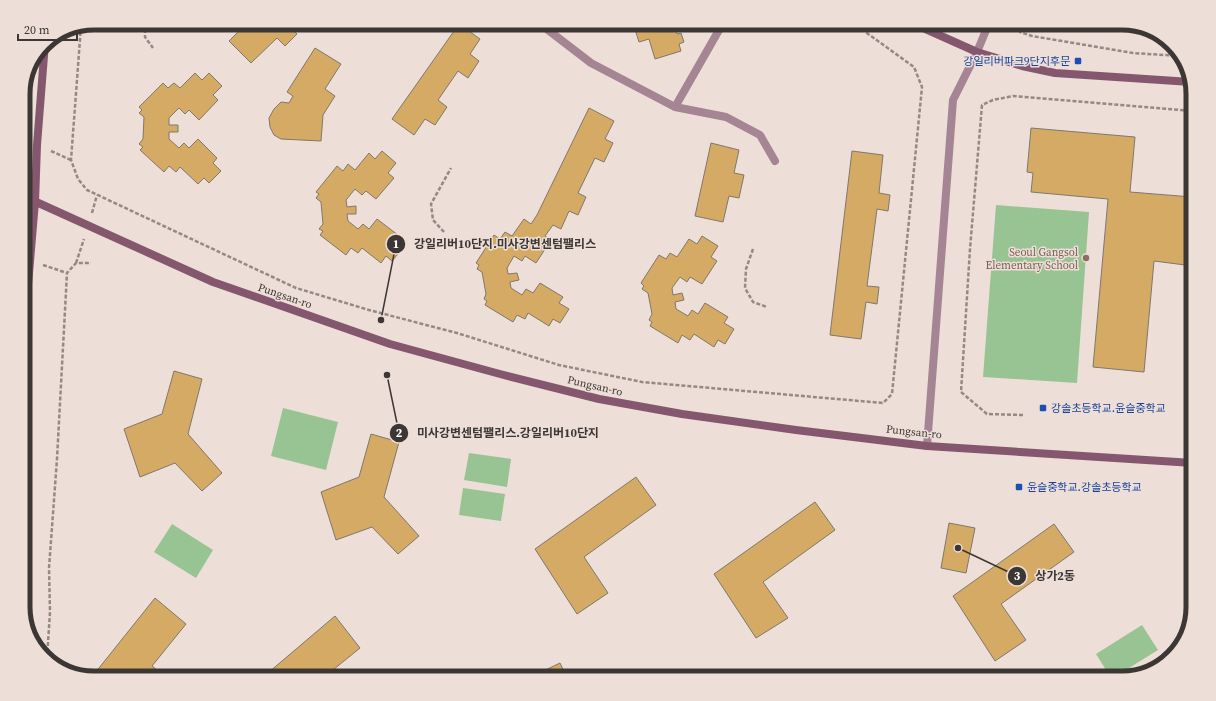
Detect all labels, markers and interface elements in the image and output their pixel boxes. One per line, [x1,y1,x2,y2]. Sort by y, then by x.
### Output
scale bar [18,16,77,42]
text: 20 m [24,22,50,38]
place label: 강일리버파크9단지후문 [963,54,1070,69]
marker: 강일리버파크9단지후문 [1073,56,1083,66]
callout: 강일리버10단지.미사강변센텀팰리스 [386,232,604,256]
text: 1 [393,236,399,252]
text: 강일리버10단지.미사강변센텀팰리스 [414,236,596,252]
place label: Seoul Gangsol Elementary School [986,245,1078,273]
marker: Seoul Gangsol Elementary School [1081,253,1091,263]
street label: Pungsan-ro [256,280,314,312]
street label: Pungsan-ro [566,372,624,400]
place label: 강솔초등학교.윤슬중학교 [1051,401,1166,416]
marker: 강솔초등학교.윤슬중학교 [1038,403,1048,413]
callout: 미사강변센텀팰리스.강일리버10단지 [389,421,607,445]
street label: Pungsan-ro [885,422,943,442]
text: 2 [396,425,403,441]
text: 미사강변센텀팰리스.강일리버10단지 [417,425,599,441]
place label: 윤슬중학교.강솔초등학교 [1027,480,1142,495]
marker: 윤슬중학교.강솔초등학교 [1014,482,1024,492]
callout: 상가2동 [1007,564,1082,588]
text: 3 [1014,568,1021,584]
text: 상가2동 [1035,568,1075,584]

